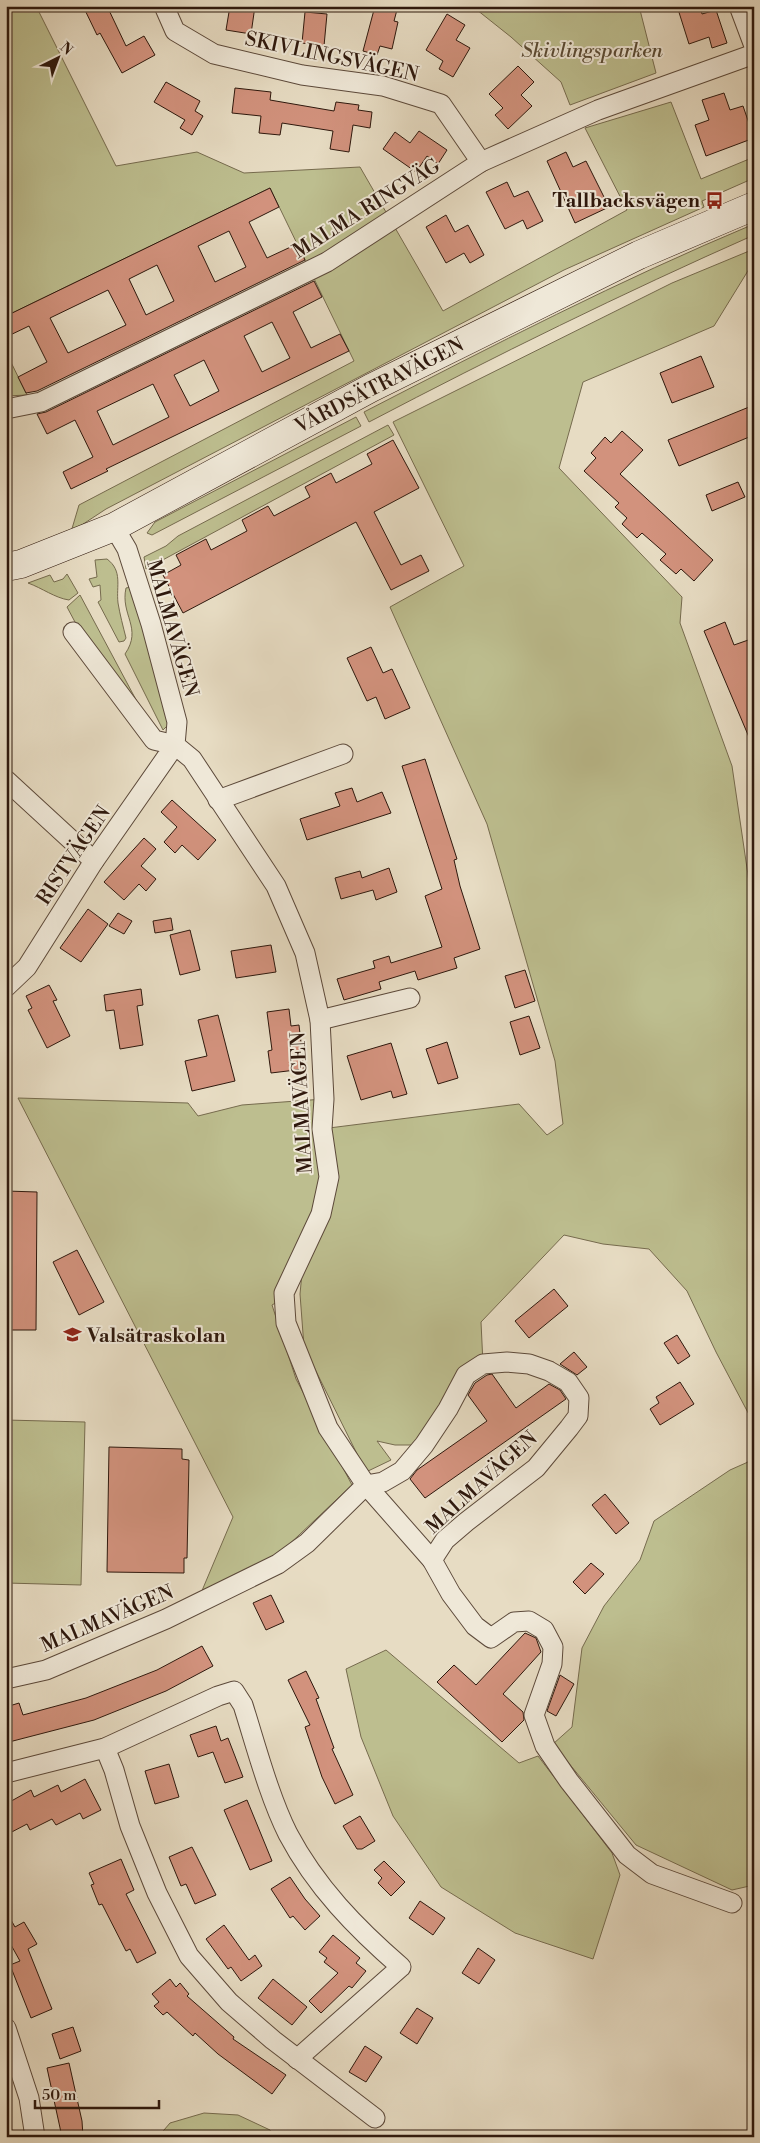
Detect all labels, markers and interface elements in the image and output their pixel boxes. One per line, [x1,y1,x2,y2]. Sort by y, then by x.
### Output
street label: SKIVLINGSVÄGEN [243,26,421,88]
north arrow [32,32,82,82]
text: N [56,39,76,59]
park label: Skivlingsparken [521,39,664,64]
street label: MALMA RINGVÄG [288,153,445,265]
place label: Tallbacksvägen [552,189,701,214]
bus stop icon: Tallbacksvägen [704,190,724,210]
street label: VÅRDSÄTRAVÄGEN [289,332,469,440]
street label: MALMAVÄGEN [140,556,204,700]
street label: RISTVÄGEN [31,801,117,910]
street label: MALMAVÄGEN [285,1031,319,1175]
place label: Valsätraskolan [86,1324,226,1349]
school or university icon: Valsätraskolan [63,1325,83,1345]
street label: MALMAVÄGEN [420,1426,543,1540]
street label: MALMAVÄGEN [37,1579,178,1659]
scale bar [35,2078,159,2110]
text: 50 m [42,2086,76,2105]

